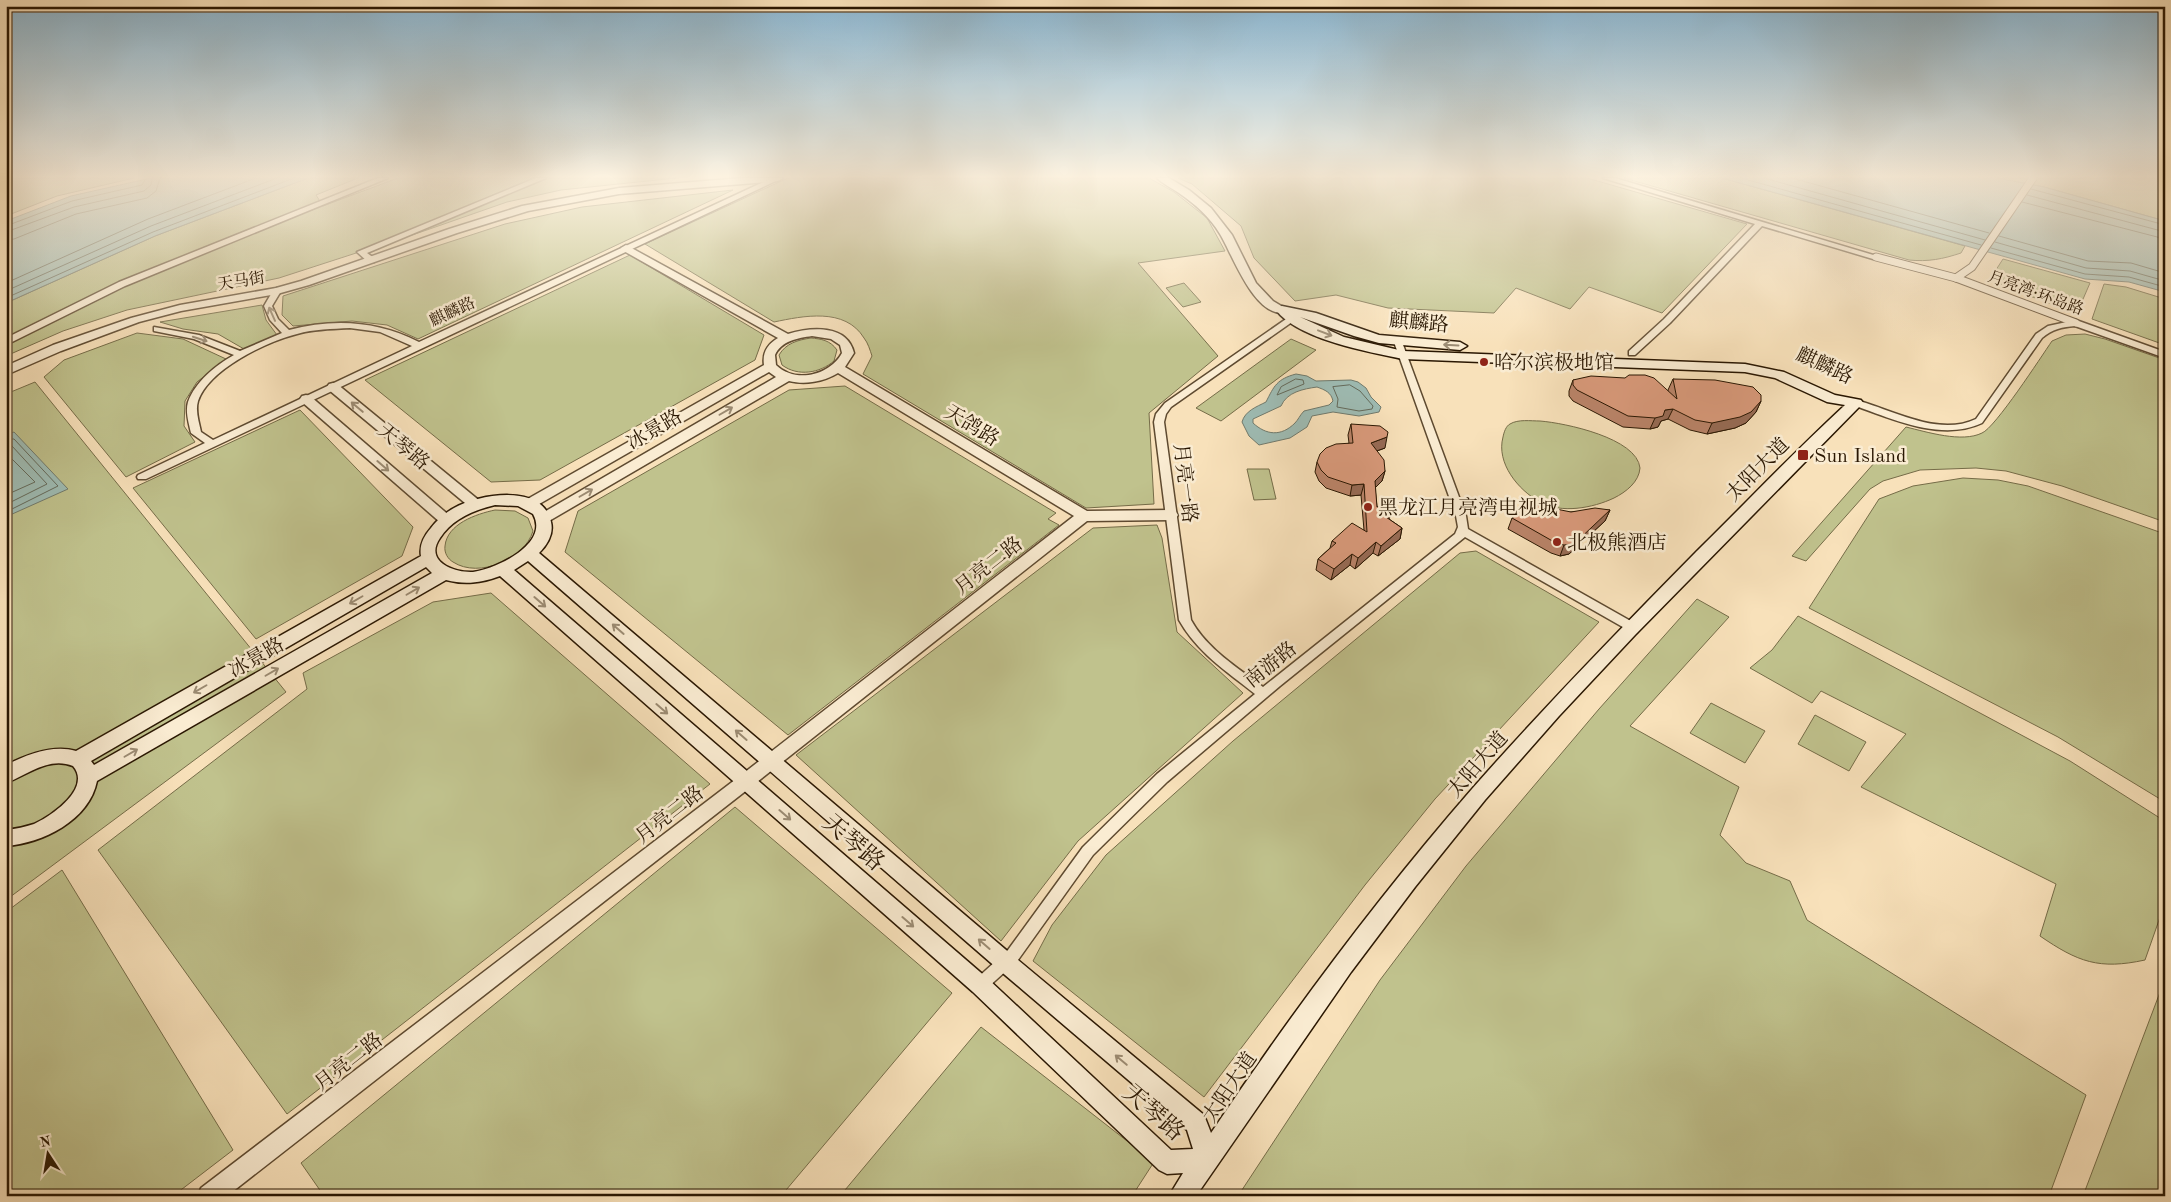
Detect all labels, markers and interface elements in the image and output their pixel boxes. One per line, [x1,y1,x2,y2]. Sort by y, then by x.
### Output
street label: 月亮湾·环岛路 [1985,267,2086,319]
street label: 天马街 [216,268,266,294]
street label: 麒麟路 [427,294,478,330]
one-way arrow [266,307,276,322]
street label: 麒麟路 [1388,309,1450,337]
one-way arrow [1316,329,1332,338]
one-way arrow [191,335,207,344]
one-way arrow [1443,341,1459,350]
street label: 麒麟路 [1793,343,1856,389]
place label: 哈尔滨极地馆 [1494,352,1614,374]
marker: 哈尔滨极地馆 [1478,356,1490,368]
one-way arrow [351,401,364,412]
street label: 天鸽路 [940,401,1003,451]
street label: 冰景路 [623,405,686,454]
one-way arrow [719,406,733,416]
street label: 天琴路 [373,419,433,474]
street label: 太阳大道 [1722,434,1794,506]
street label: 月亮一路 [1169,442,1202,524]
place label: Sun Island [1814,447,1907,467]
marker: Sun Island [1796,448,1810,462]
one-way arrow [376,460,389,471]
one-way arrow [578,488,592,498]
place label: 黑龙江月亮湾电视城 [1378,496,1558,519]
marker: 黑龙江月亮湾电视城 [1362,501,1374,513]
street label: 月亮二路 [950,532,1027,599]
place label: 北极熊酒店 [1567,532,1667,554]
marker: 北极熊酒店 [1551,536,1563,548]
one-way arrow [405,586,420,596]
one-way arrow [350,595,364,605]
one-way arrow [533,596,546,608]
one-way arrow [612,624,625,635]
street label: 冰景路 [225,633,288,682]
street label: 南游路 [1240,637,1301,692]
one-way arrow [264,667,279,677]
one-way arrow [193,685,208,695]
one-way arrow [656,703,669,714]
street label: 太阳大道 [1443,727,1512,802]
one-way arrow [735,730,748,741]
one-way arrow [123,747,137,757]
street label: 月亮二路 [631,781,708,848]
street label: 天琴路 [818,809,890,876]
one-way arrow [778,810,791,821]
one-way arrow [901,916,914,928]
one-way arrow [978,939,991,950]
street label: 月亮二路 [310,1028,387,1095]
street label: 太阳大道 [1198,1048,1261,1127]
one-way arrow [1115,1055,1128,1066]
street label: 天琴路 [1118,1079,1190,1146]
north arrow [22,1130,72,1180]
text: N [39,1134,52,1150]

